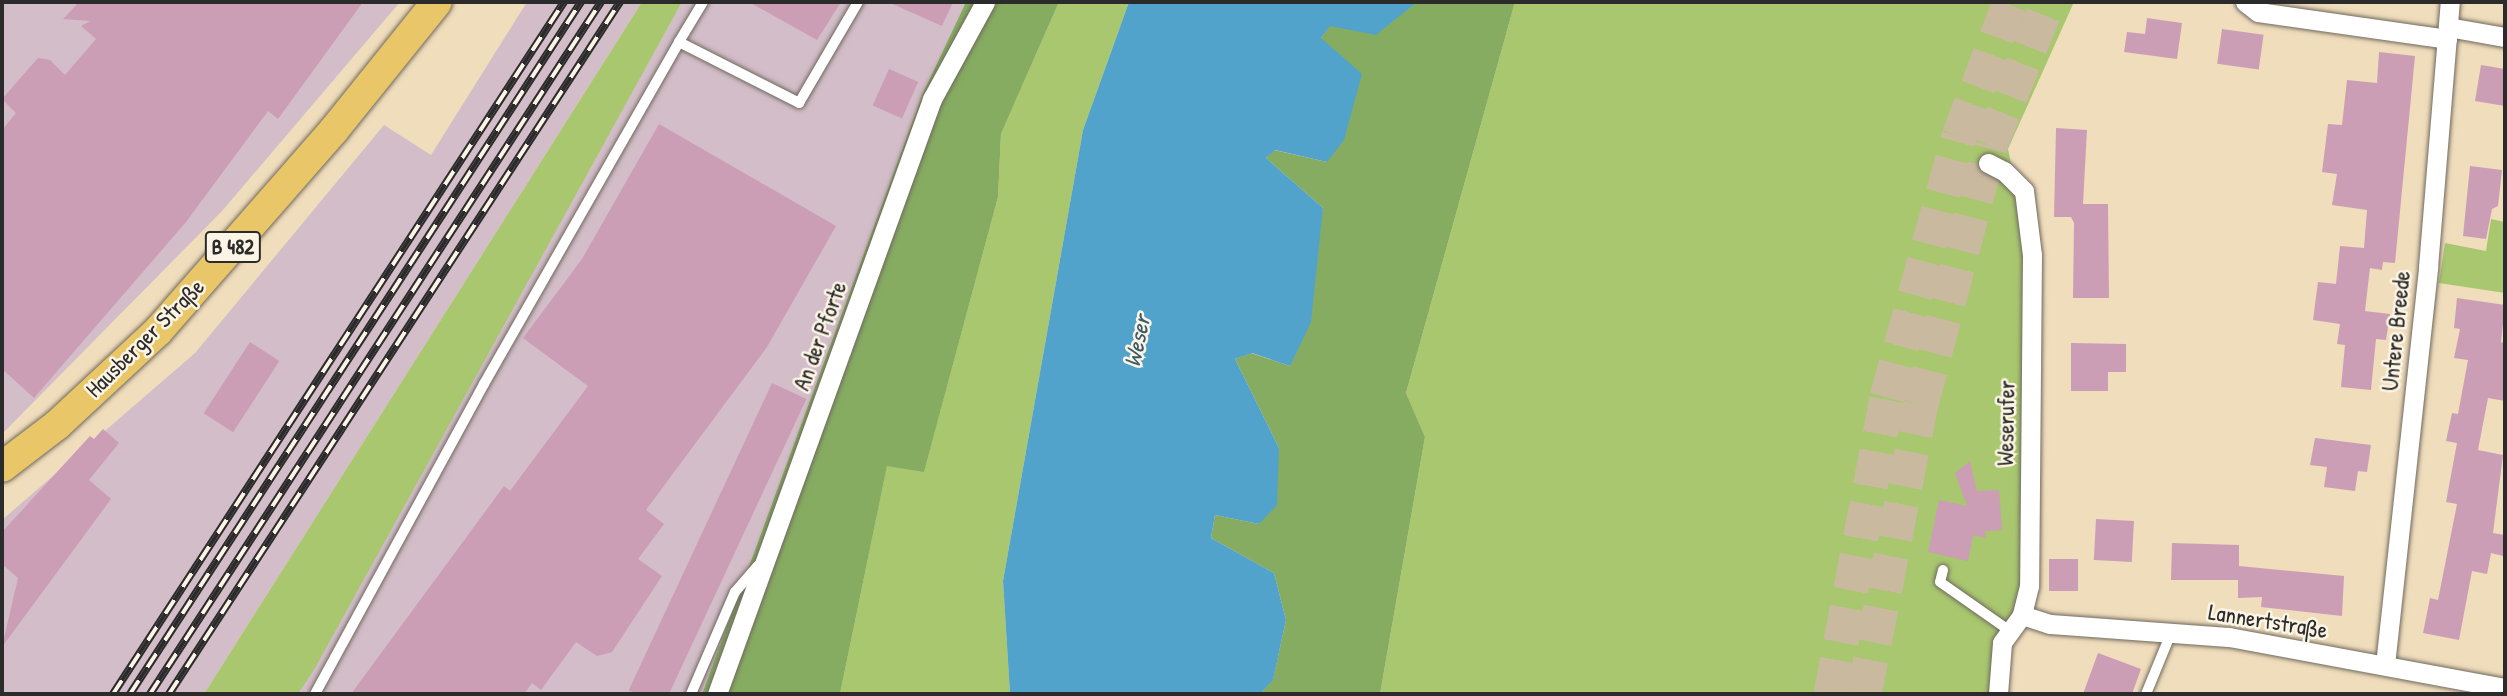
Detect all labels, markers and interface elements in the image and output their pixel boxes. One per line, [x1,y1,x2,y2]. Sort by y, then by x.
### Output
road number: B 482 [203,230,263,264]
street label: Untere Breede [2376,270,2416,392]
street label: Hausberger Straße [80,273,210,403]
street label: An der Pforte [788,278,852,394]
water label: Weser [1117,312,1157,370]
street label: Weserufer [1991,380,2021,466]
street label: Lannertstraße [2206,598,2330,644]

